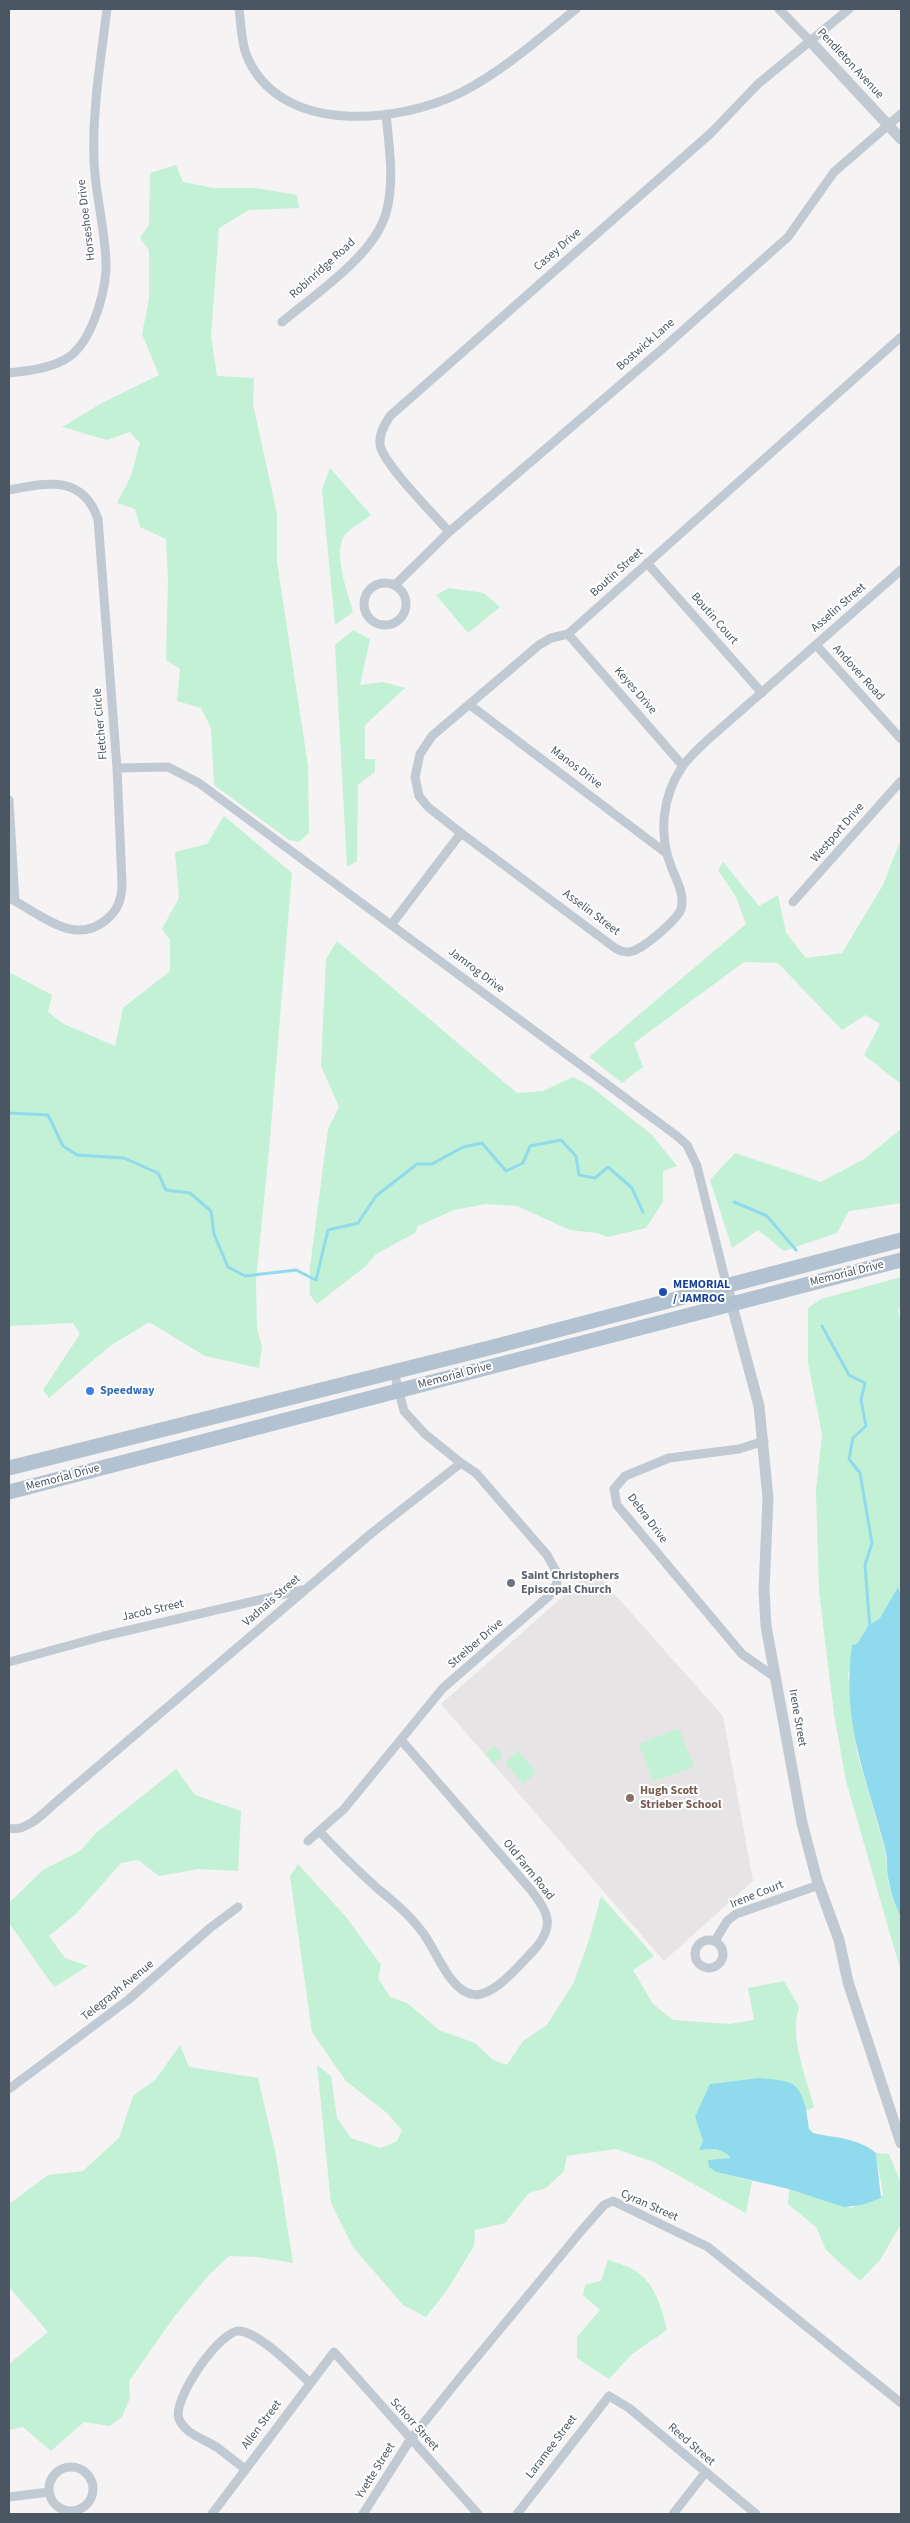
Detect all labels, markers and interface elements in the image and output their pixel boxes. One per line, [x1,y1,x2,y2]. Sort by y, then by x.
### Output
street label: Pendleton Avenue [814,26,886,102]
street label: Horseshoe Drive [75,179,99,261]
street label: Casey Drive [531,226,585,274]
street label: Robinridge Road [287,236,359,302]
street label: Bostwick Lane [614,316,678,374]
street label: Boutin Street [588,546,646,600]
street label: Asselin Street [809,580,869,636]
street label: Boutin Court [688,590,740,648]
street label: Andover Road [829,642,887,704]
street label: Keyes Drive [611,664,659,718]
street label: Fletcher Circle [91,688,111,760]
street label: Manos Drive [547,744,605,792]
street label: Westport Drive [808,800,868,866]
street label: Asselin Street [560,887,622,939]
street label: Jamrog Drive [445,945,507,997]
street label: Memorial Drive [809,1258,885,1290]
place label: MEMORIAL / JAMROG [673,1278,730,1306]
marker: MEMORIAL / JAMROG [657,1286,669,1298]
street label: Memorial Drive [417,1359,493,1393]
place label: Speedway [100,1384,155,1398]
marker: Speedway [84,1385,96,1397]
street label: Memorial Drive [25,1461,101,1495]
street label: Debra Drive [624,1491,670,1547]
place label: Saint Christophers Episcopal Church [521,1569,619,1597]
street label: Vadnais Street [240,1572,304,1630]
marker: Saint Christophers Episcopal Church [505,1577,517,1589]
street label: Jacob Street [121,1597,185,1625]
street label: Streiber Drive [446,1616,506,1672]
street label: Irene Street [785,1688,809,1748]
place label: Hugh Scott Strieber School [640,1784,721,1812]
marker: Hugh Scott Strieber School [624,1792,636,1804]
street label: Old Farm Road [499,1837,557,1903]
street label: Irene Court [728,1878,786,1912]
street label: Telegraph Avenue [79,1957,157,2025]
street label: Cyran Street [618,2187,680,2225]
street label: Schorr Street [387,2396,441,2454]
street label: Allen Street [239,2398,285,2452]
street label: Laramee Street [523,2412,581,2482]
street label: Reed Street [664,2421,718,2469]
street label: Yvette Street [353,2440,399,2502]

